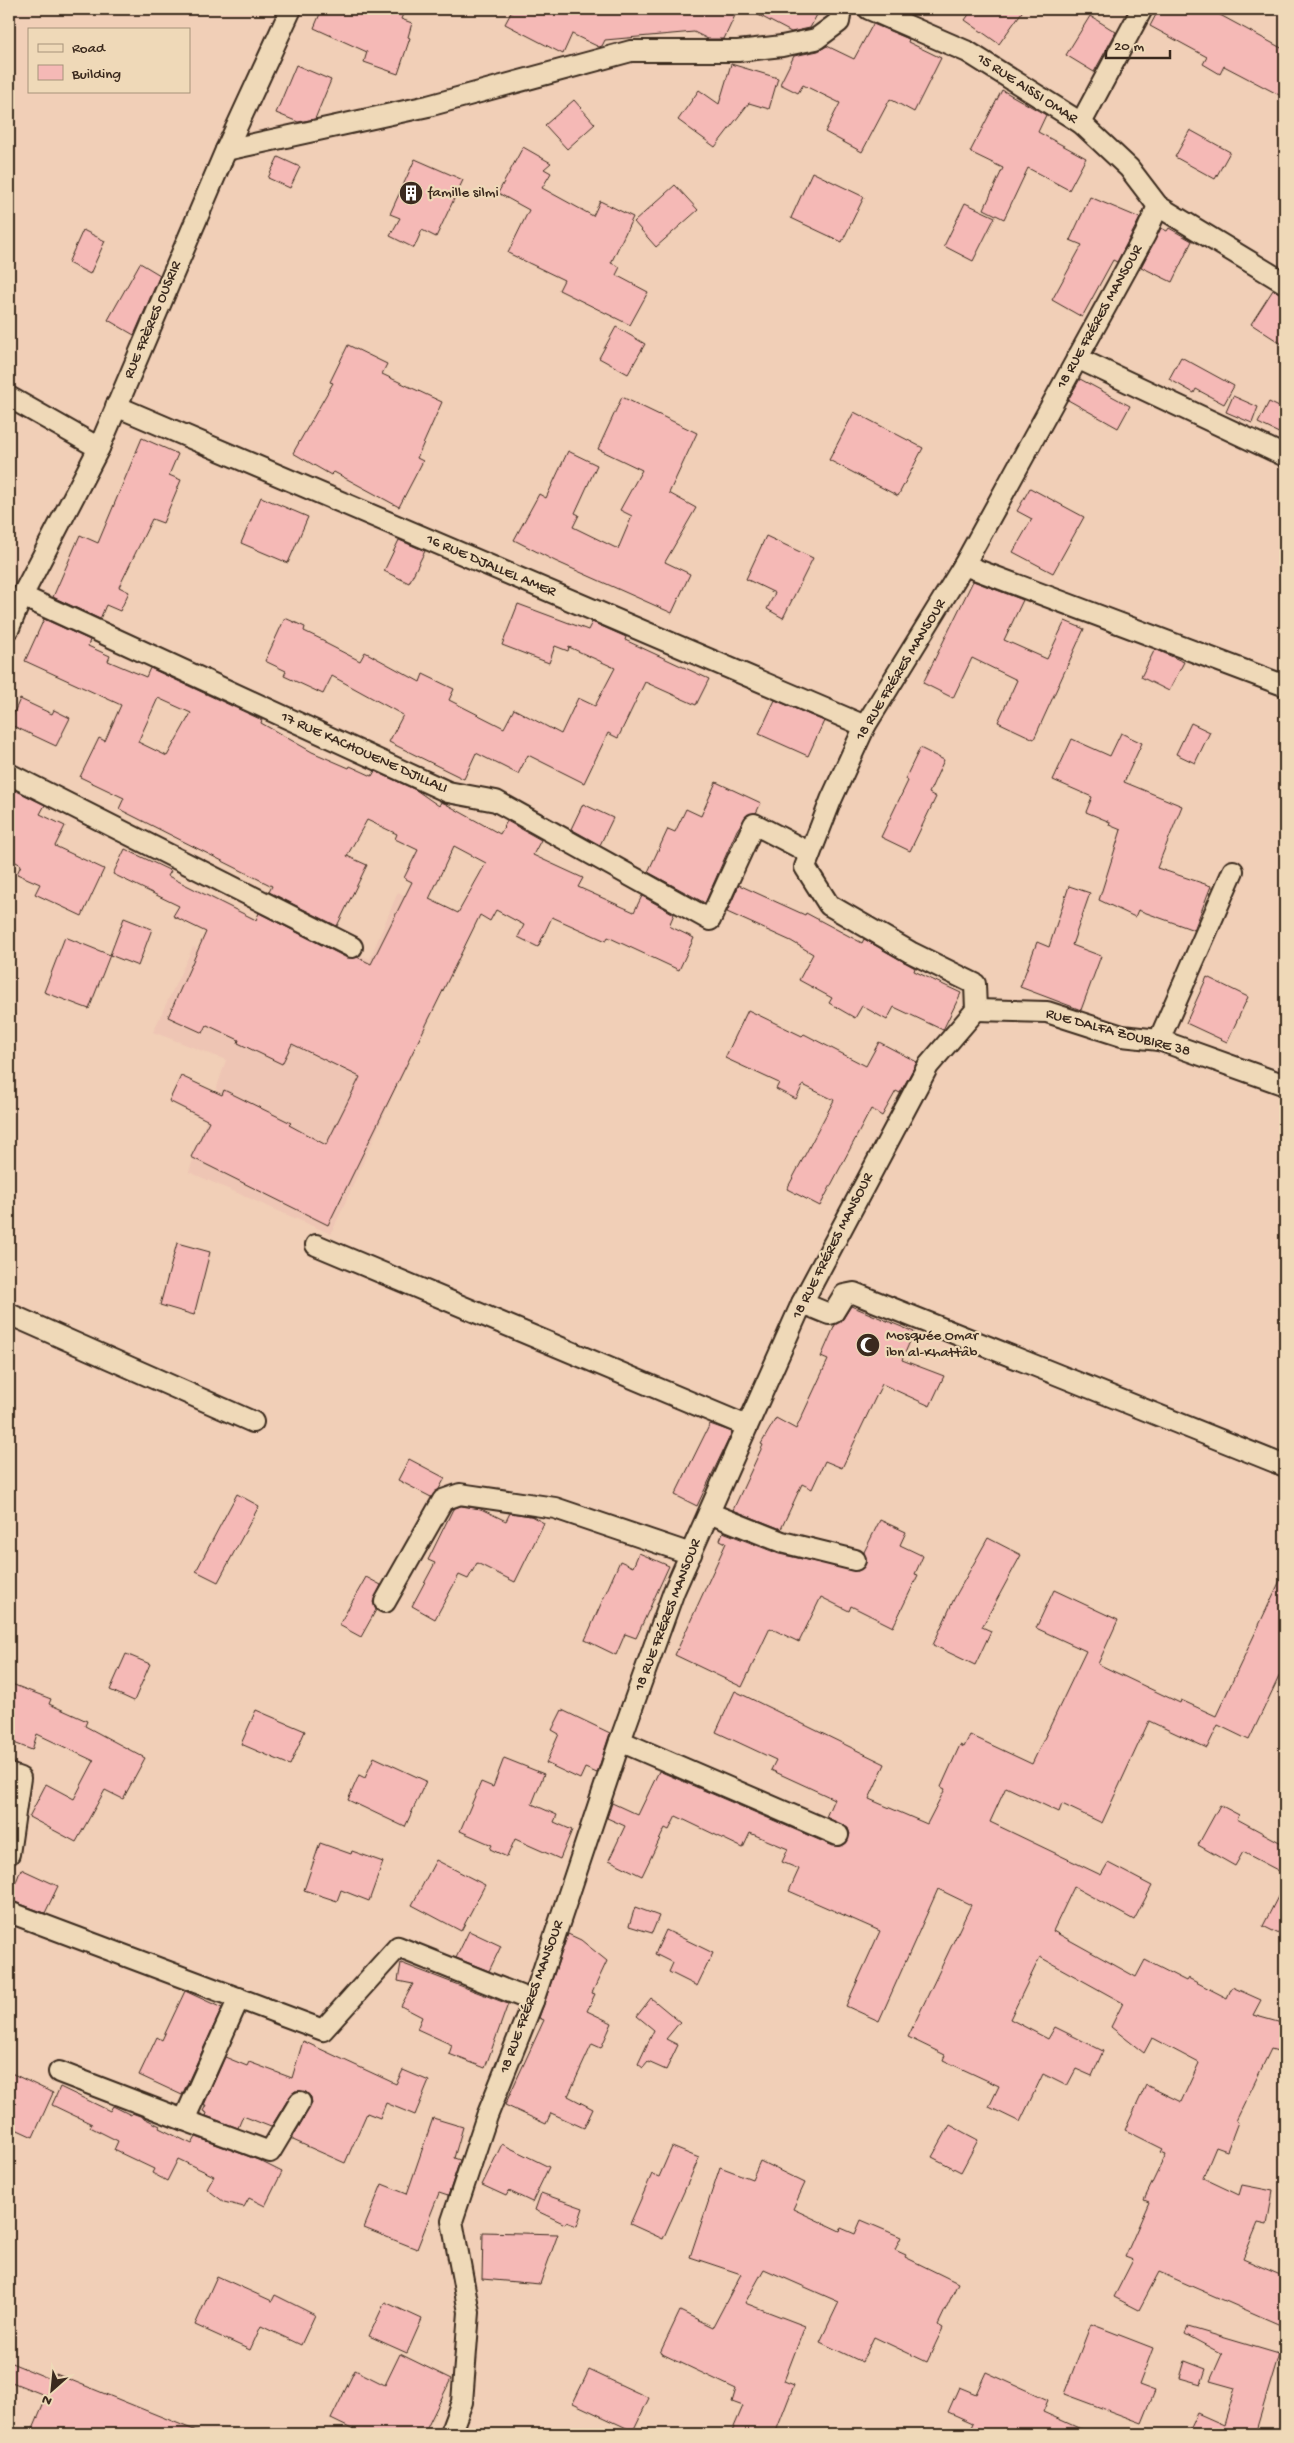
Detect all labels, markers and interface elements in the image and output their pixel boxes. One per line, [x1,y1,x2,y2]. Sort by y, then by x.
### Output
legend [28,28,190,92]
scale bar [1106,28,1170,60]
text: 20 m [1114,38,1144,56]
text: Road [72,40,106,58]
street label: 15 RUE AISSI OMAR [972,49,1082,129]
text: Building [71,66,121,84]
building icon: famille silmi [398,180,424,206]
place label: famille silmi [427,184,499,202]
street label: 18 RUE FRÉRES MANSOUR [1053,241,1148,393]
street label: RUE FRÈRES OUSRIR [120,257,186,382]
street label: 16 RUE DJALLEL AMER [423,530,560,602]
street label: 18 RUE FRÉRES MANSOUR [851,595,951,745]
street label: 17 RUE KACHOUENE DJILLALI [277,708,450,798]
street label: RUE DALFA ZOUBIRE 38 [1044,1005,1192,1061]
street label: 18 RUE FRÉRES MANSOUR [788,1169,878,1323]
place label: Mosquée Omar ibn al-Khattâb [886,1327,980,1362]
mosque icon: Mosquée Omar ibn al-Khattâb [855,1332,881,1358]
street label: 18 RUE FRÉRES MANSOUR [630,1535,706,1695]
street label: 18 RUE FRÉRES MANSOUR [496,1917,568,2077]
north arrow [28,2366,78,2416]
text: N [39,2390,55,2409]

